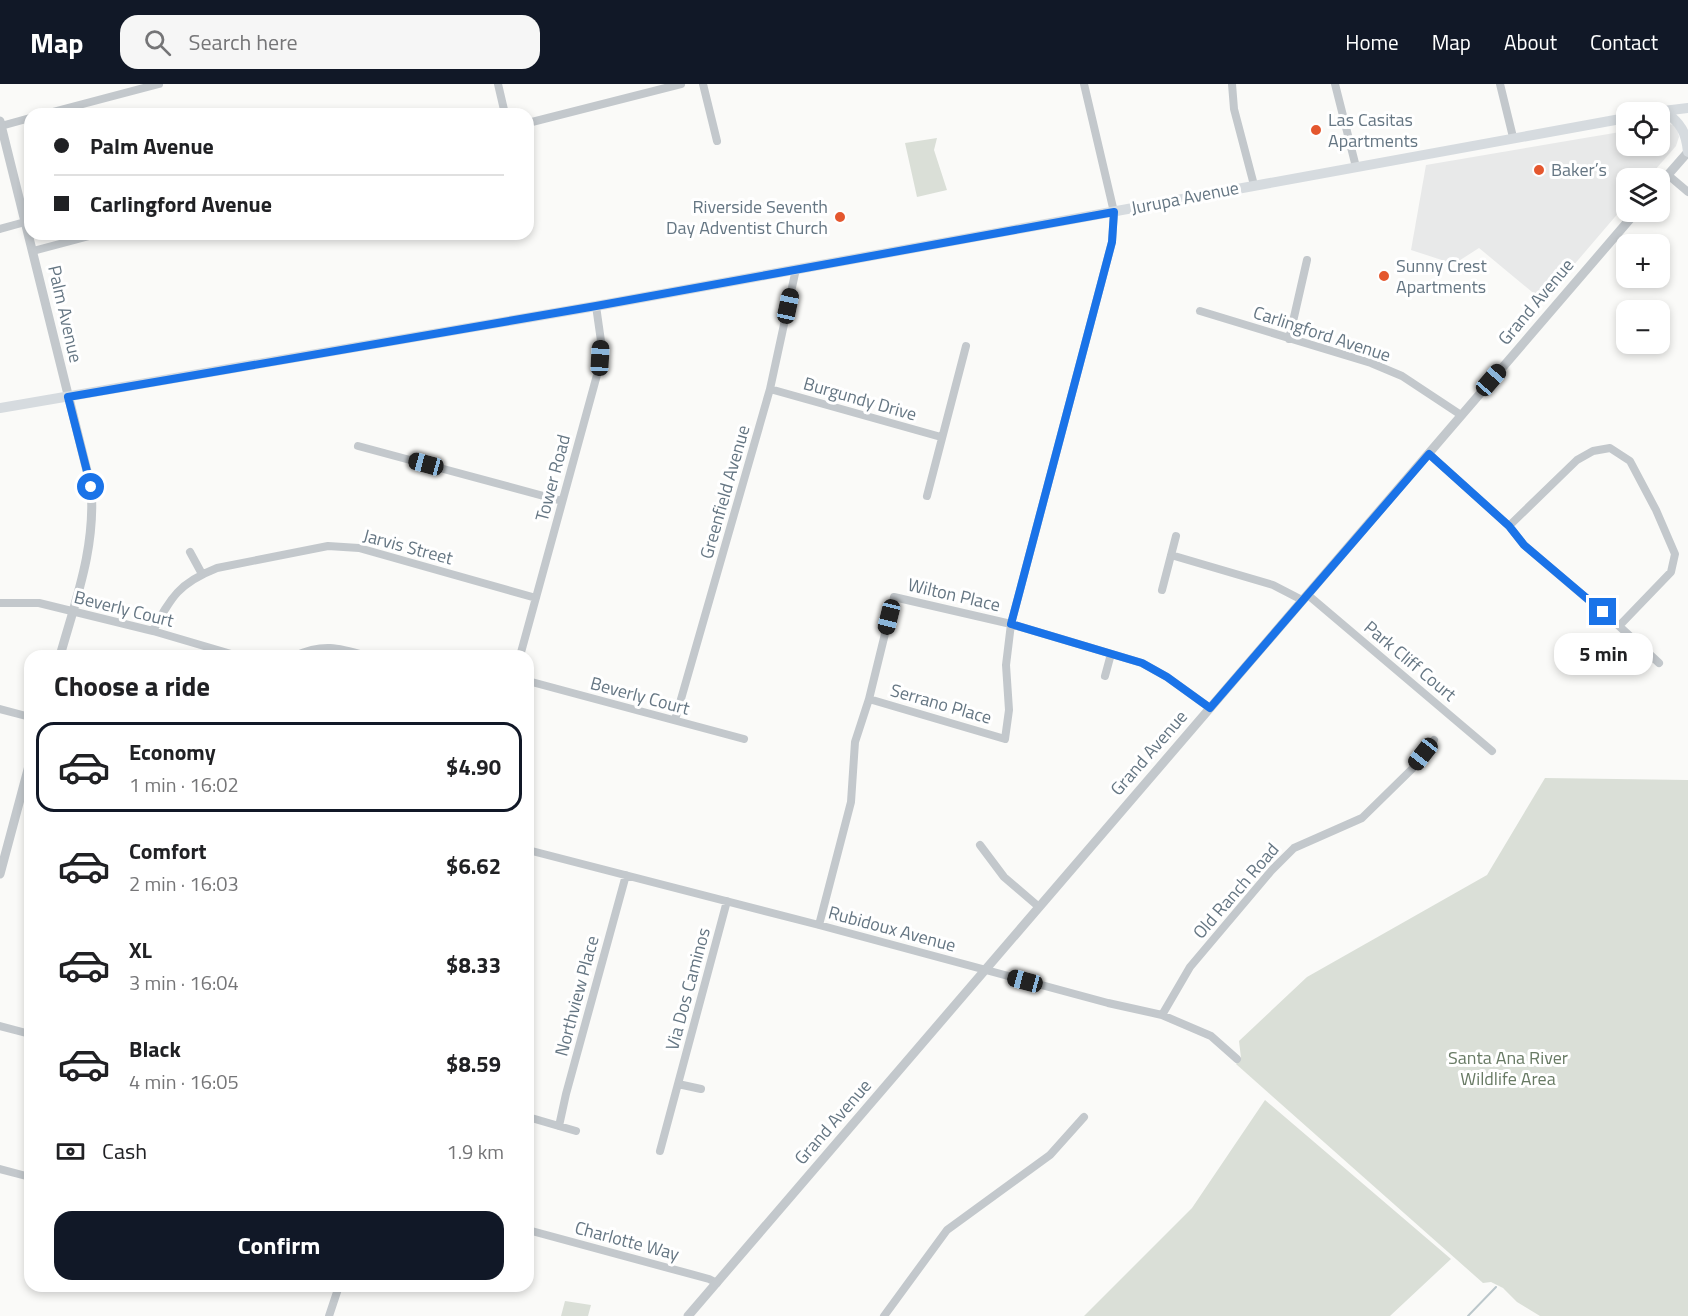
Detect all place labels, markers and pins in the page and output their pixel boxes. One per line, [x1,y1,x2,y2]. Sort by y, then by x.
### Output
place label: Las Casitas Apartments [1328,106,1418,154]
marker: Las Casitas Apartments [1309,123,1323,137]
place label: Baker’s [1551,156,1607,183]
marker: Baker’s [1532,163,1546,177]
place label: Riverside Seventh Day Adventist Church [666,193,828,241]
marker: Riverside Seventh Day Adventist Church [833,210,847,224]
place label: Sunny Crest Apartments [1396,252,1487,300]
marker: Sunny Crest Apartments [1377,269,1391,283]

